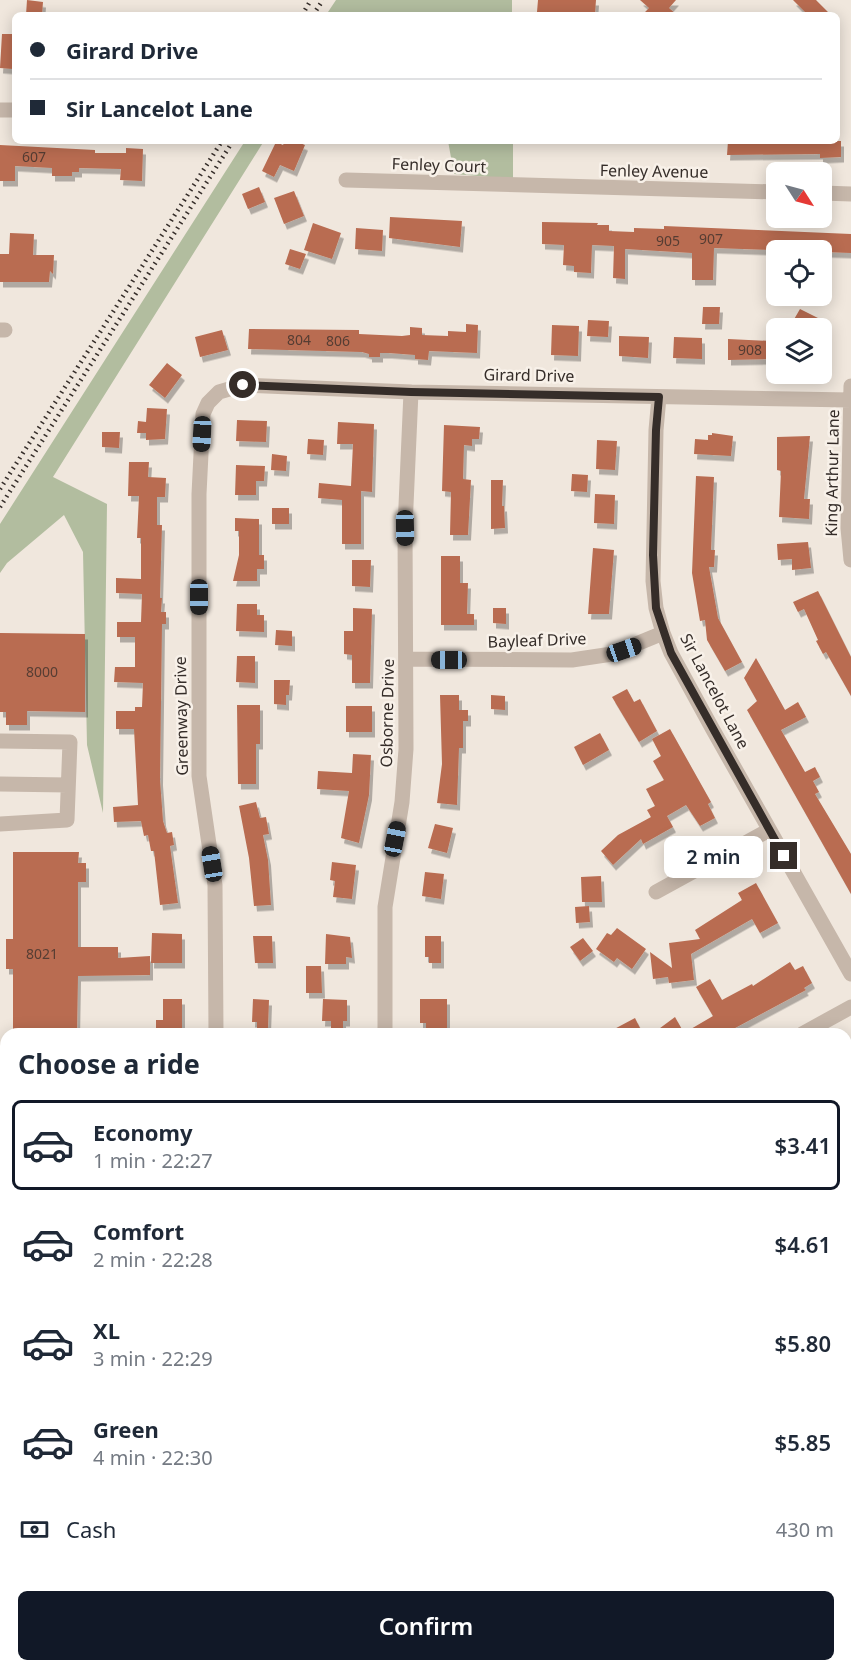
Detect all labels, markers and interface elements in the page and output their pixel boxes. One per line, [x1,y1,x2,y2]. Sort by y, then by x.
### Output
text: Girard Drive [66,35,198,65]
text: Sir Lancelot Lane [66,93,253,123]
house number: 607 [22,147,46,166]
street label: Fenley Court [391,152,487,178]
street label: Fenley Avenue [600,159,708,183]
north arrow [766,162,832,228]
map controls [766,162,832,384]
house number: 907 [699,229,723,248]
house number: 905 [656,231,680,250]
button: locate [766,240,832,306]
button: layers [766,318,832,384]
house number: 804 [287,330,311,349]
house number: 806 [326,331,350,350]
house number: 908 [738,340,762,359]
street label: Girard Drive [483,363,575,387]
route start [229,371,256,398]
street label: King Arthur Lane [820,409,844,537]
car [192,416,212,452]
car [396,510,414,546]
car [190,579,208,615]
street label: Bayleaf Drive [487,627,587,653]
street label: Sir Lancelot Lane [675,629,755,753]
car [604,636,644,664]
car [431,651,467,669]
street label: Greenway Drive [169,656,193,776]
street label: Osborne Drive [375,658,399,768]
house number: 8000 [26,662,58,681]
car [383,820,407,858]
callout: 2 min [664,835,763,877]
route end [770,842,797,869]
text: 2 min [686,843,741,870]
car [200,845,224,883]
house number: 8021 [26,944,58,963]
text: Choose a ride [18,1045,200,1082]
text: Economy [93,1117,192,1147]
icon: car [21,1118,75,1172]
text: $3.41 [775,1130,831,1160]
text: 1 min · 22:27 [93,1147,213,1174]
text: Comfort [93,1216,184,1246]
icon: car [21,1217,75,1271]
text: $4.61 [775,1229,831,1259]
text: 2 min · 22:28 [93,1246,213,1273]
text: XL [93,1315,120,1345]
icon: car [21,1316,75,1370]
text: $5.80 [775,1328,831,1358]
text: 3 min · 22:29 [93,1345,213,1372]
text: Green [93,1414,159,1444]
icon: car [21,1415,75,1469]
text: $5.85 [775,1427,831,1457]
text: 4 min · 22:30 [93,1444,213,1471]
icon: cash [18,1513,51,1546]
text: Cash [66,1514,116,1544]
text: 430 m [776,1516,834,1543]
button: Confirm [18,1591,834,1660]

